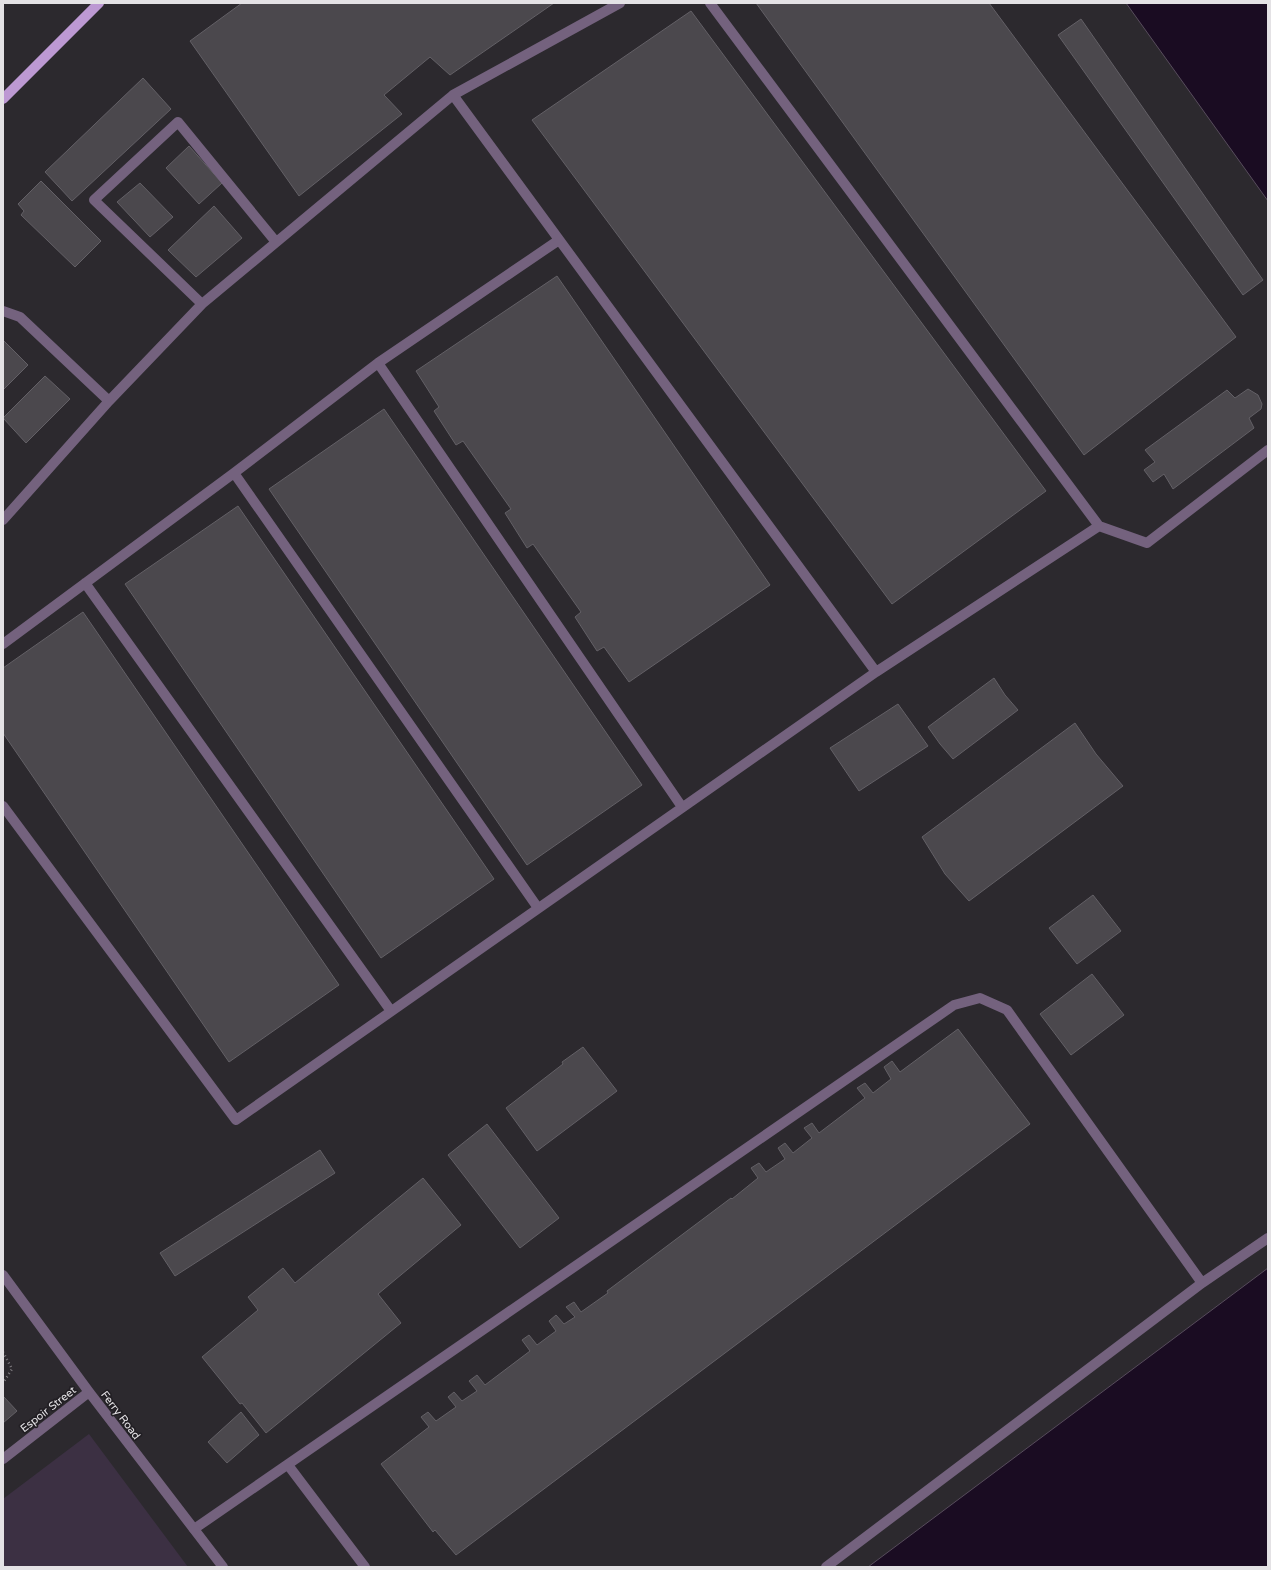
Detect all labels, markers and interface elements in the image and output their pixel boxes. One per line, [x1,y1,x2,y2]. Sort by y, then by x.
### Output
street label: Espoir Street [18,1384,79,1435]
street label: Ferry Road [98,1389,143,1442]

